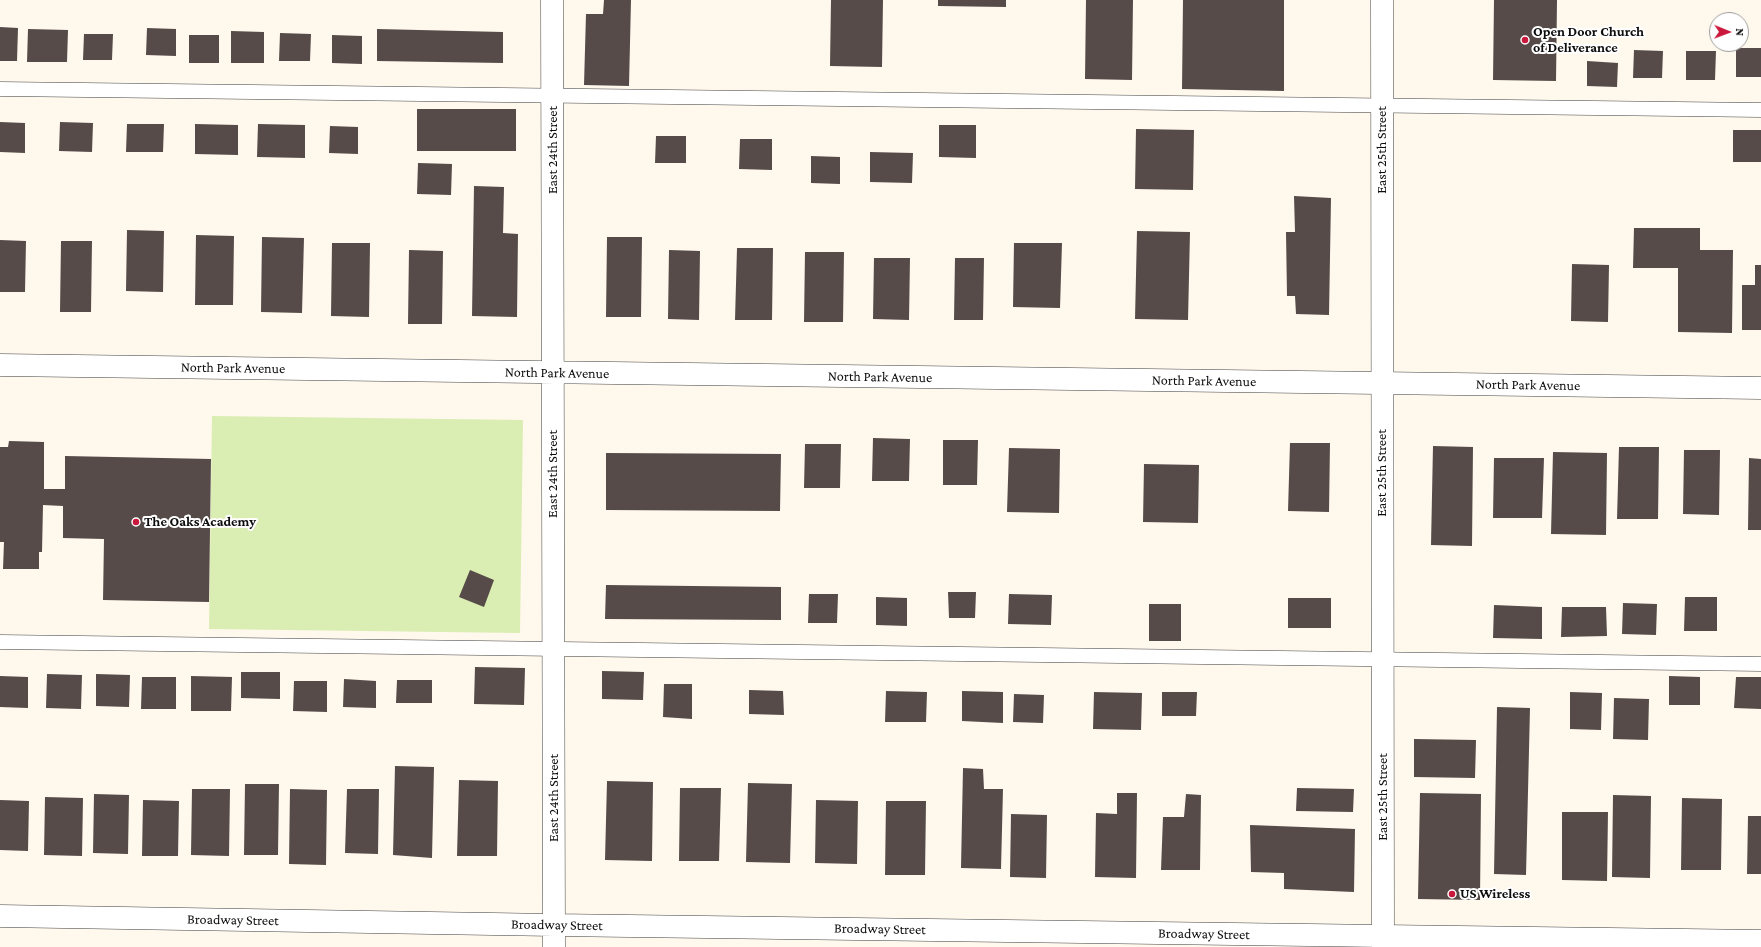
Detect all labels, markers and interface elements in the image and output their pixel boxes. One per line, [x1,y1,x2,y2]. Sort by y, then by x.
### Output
north arrow [1709,12,1749,52]
place label: Open Door Church of Deliverance [1533,24,1644,56]
text: N [1734,28,1746,36]
marker: Open Door Church of Deliverance [1520,35,1530,45]
street label: East 24th Street [545,106,561,194]
street label: East 25th Street [1374,106,1390,194]
street label: North Park Avenue [181,359,285,377]
street label: North Park Avenue [505,364,609,382]
street label: North Park Avenue [828,368,932,386]
street label: North Park Avenue [1152,372,1256,390]
street label: North Park Avenue [1476,376,1580,394]
street label: East 25th Street [1374,429,1390,517]
street label: East 24th Street [545,430,561,518]
place label: The Oaks Academy [144,514,256,530]
marker: The Oaks Academy [131,517,141,527]
street label: East 25th Street [1375,753,1391,841]
street label: East 24th Street [546,754,562,842]
place label: US Wireless [1460,886,1530,902]
marker: US Wireless [1447,889,1457,899]
street label: Broadway Street [187,911,279,929]
street label: Broadway Street [511,916,603,934]
street label: Broadway Street [834,920,926,938]
street label: Broadway Street [1158,925,1250,943]

